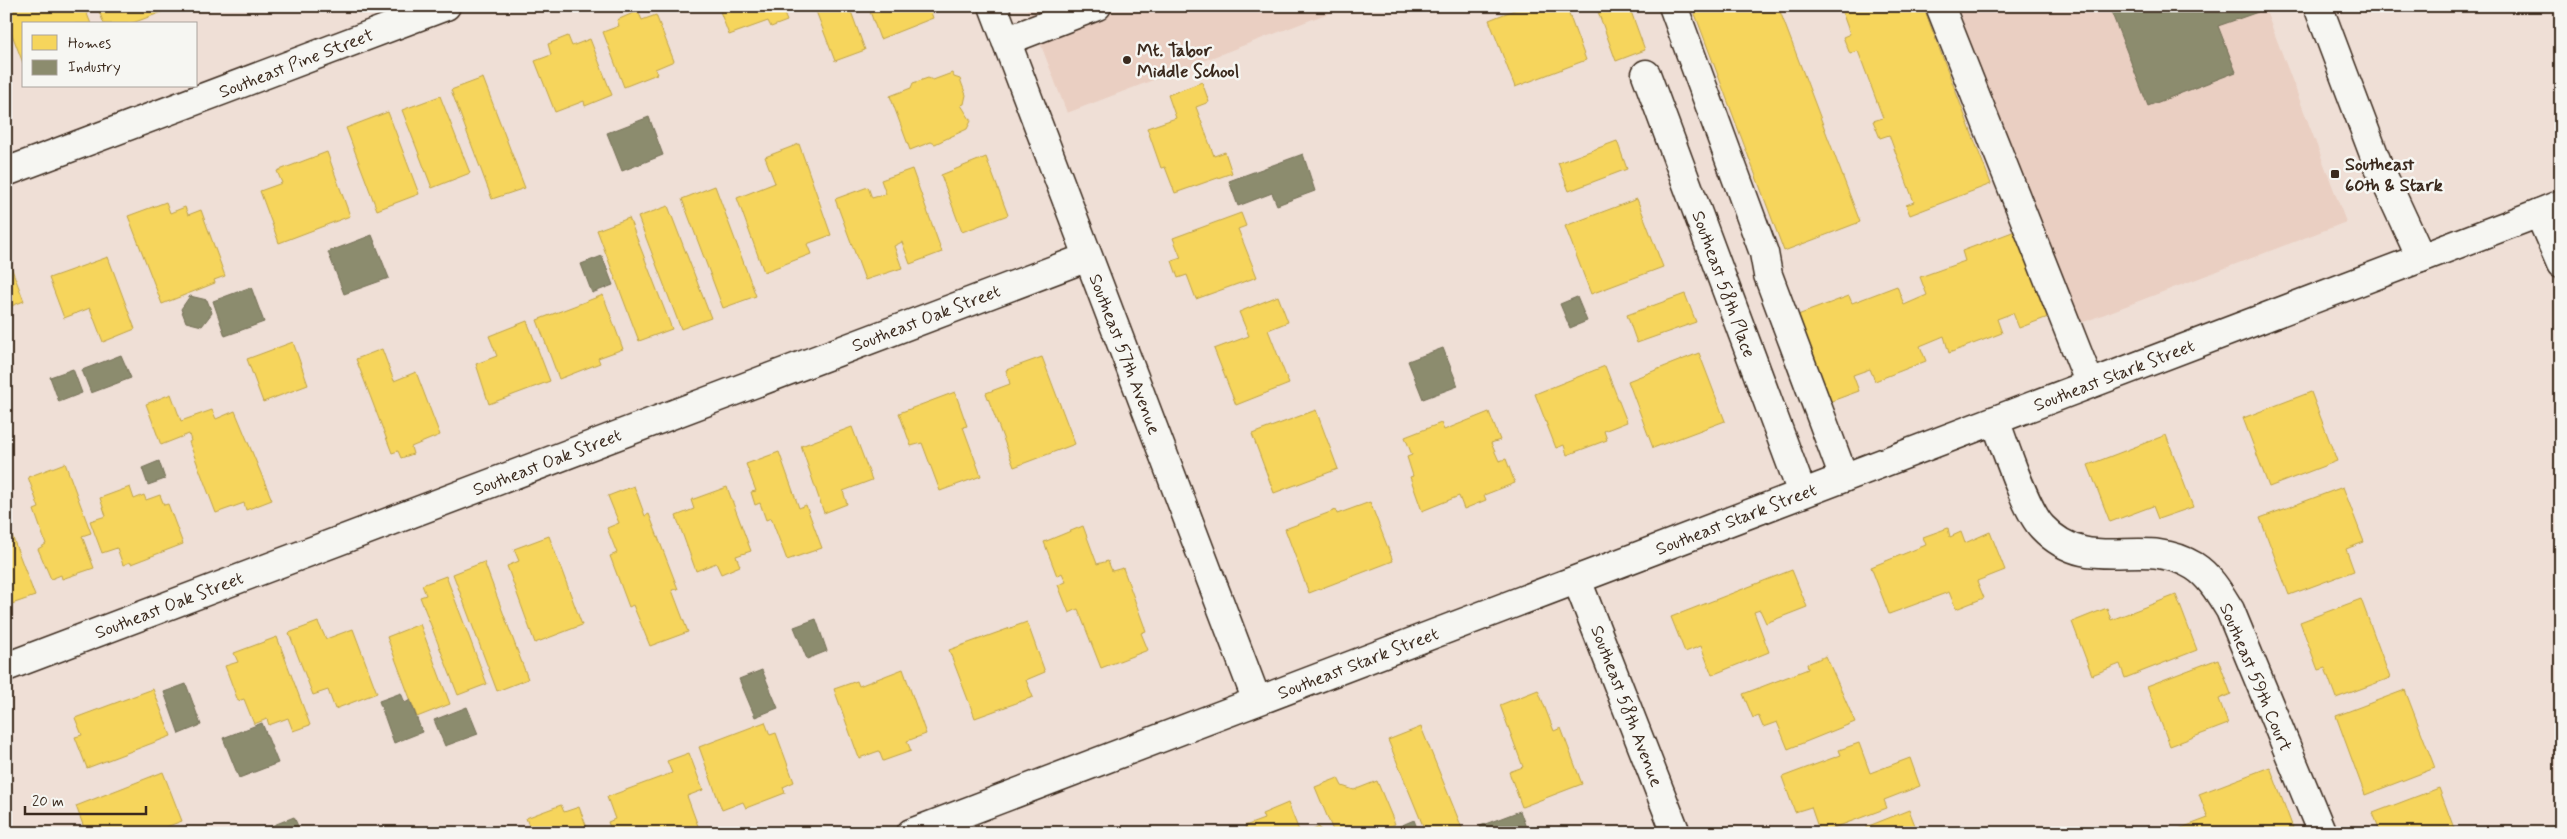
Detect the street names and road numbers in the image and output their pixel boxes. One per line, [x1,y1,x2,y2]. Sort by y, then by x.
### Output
street label: Southeast Pine Street [216,23,377,104]
street label: Southeast 58th Place [1685,208,1761,361]
street label: Southeast 57th Avenue [1082,271,1166,438]
street label: Southeast Oak Street [849,279,1004,358]
street label: Southeast Stark Street [2030,334,2198,418]
street label: Southeast Oak Street [470,423,625,502]
street label: Southeast Stark Street [1652,478,1820,562]
street label: Southeast Oak Street [92,566,247,645]
street label: Southeast 59th Court [2213,600,2297,755]
street label: Southeast Stark Street [1274,622,1442,706]
street label: Southeast 58th Avenue [1584,622,1668,791]

